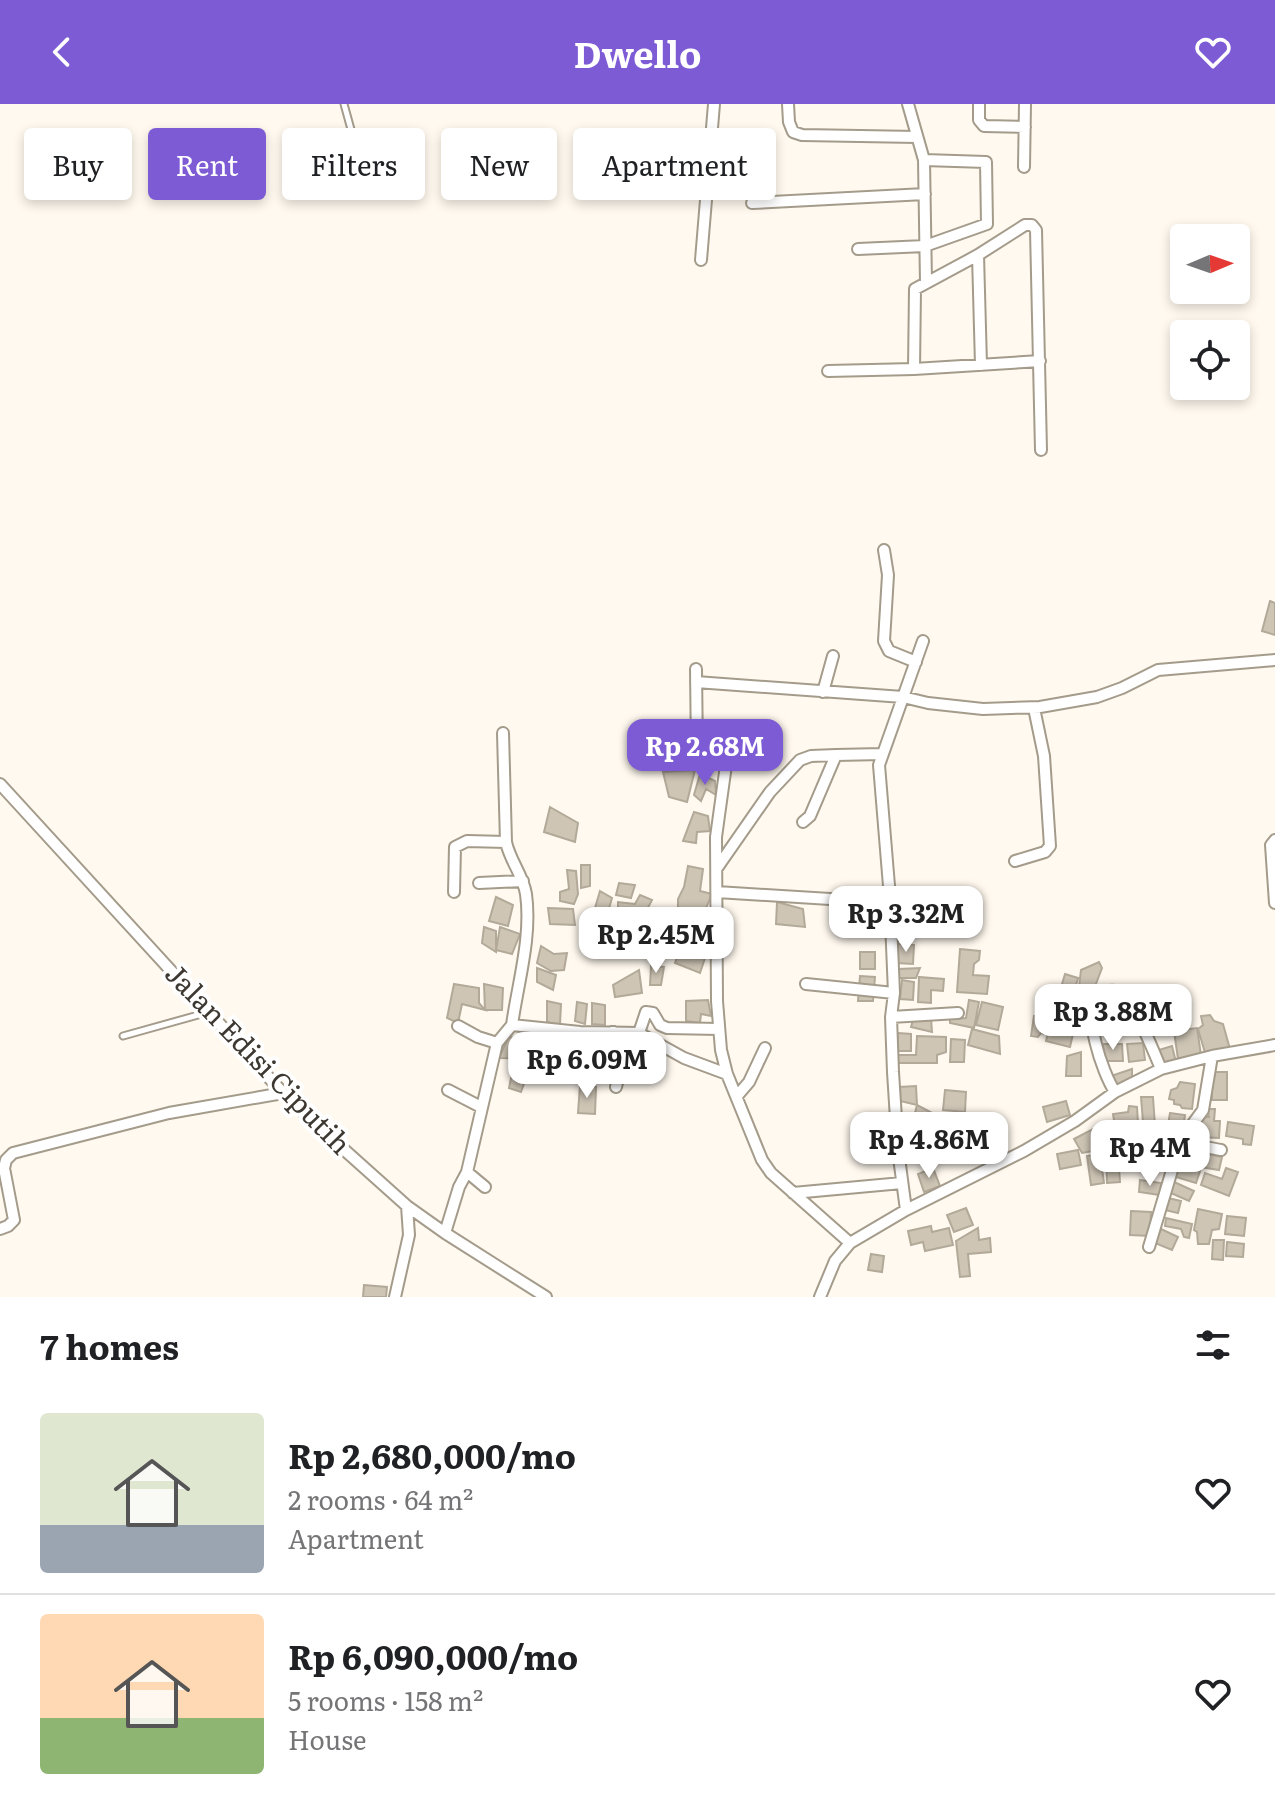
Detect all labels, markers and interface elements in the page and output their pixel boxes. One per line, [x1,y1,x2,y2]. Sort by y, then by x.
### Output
text: Dwello [573,26,702,79]
icon: back [40,30,84,74]
icon: heart [1191,30,1235,74]
chip: Buy [24,128,132,200]
chip: Rent [148,128,266,200]
chip: Filters [282,128,425,200]
chip: New [441,128,557,200]
chip: Apartment [573,128,776,200]
north arrow [1170,224,1250,304]
map controls [1170,224,1250,400]
button: locate [1170,320,1250,400]
pin: Rp 2.68M [622,719,788,787]
text: Rp 2.68M [645,725,765,764]
pin: Rp 3.32M [823,886,989,954]
text: Rp 3.32M [847,892,965,931]
pin: Rp 2.45M [573,907,739,975]
text: Rp 2.45M [597,913,715,952]
street label: Jalan Edisi Ciputih [157,952,362,1163]
pin: Rp 3.88M [1030,984,1196,1052]
text: Rp 3.88M [1053,990,1173,1029]
pin: Rp 6.09M [504,1032,670,1100]
text: Rp 6.09M [526,1038,648,1077]
pin: Rp 4.86M [846,1112,1012,1180]
text: Rp 4.86M [868,1118,990,1157]
pin: Rp 4M [1094,1120,1206,1188]
text: Rp 4M [1109,1126,1191,1165]
text: 7 homes [40,1320,179,1370]
icon: filters [1191,1323,1235,1367]
text: Rp 2,680,000/mo [288,1429,576,1479]
icon: home [104,1445,200,1541]
icon: heart [1191,1471,1235,1515]
text: 2 rooms · 64 m² [288,1479,473,1518]
text: Apartment [288,1518,424,1557]
text: Rp 6,090,000/mo [288,1630,578,1680]
icon: home [104,1646,200,1742]
icon: heart [1191,1672,1235,1716]
text: 5 rooms · 158 m² [288,1680,483,1719]
text: House [288,1719,366,1758]

